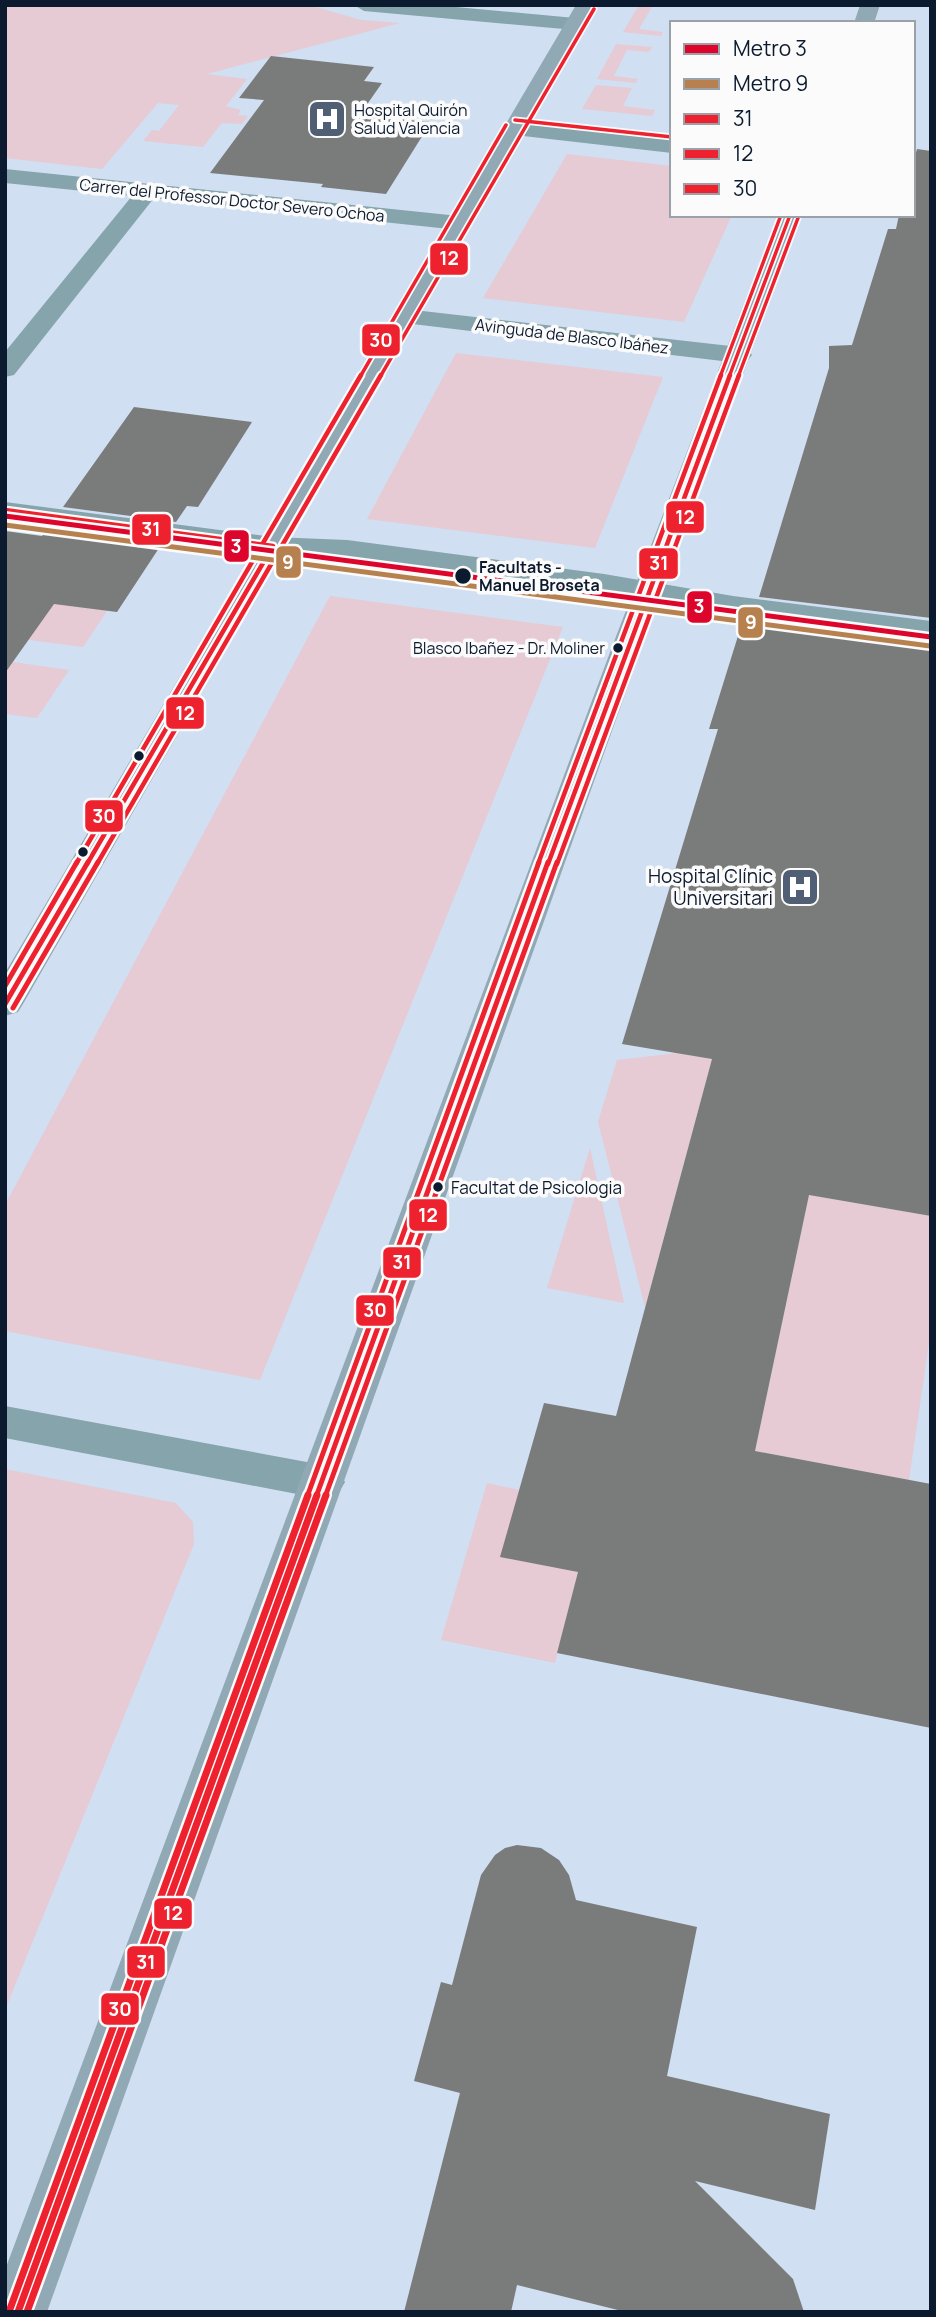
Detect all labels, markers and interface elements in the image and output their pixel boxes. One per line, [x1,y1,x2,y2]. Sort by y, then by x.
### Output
legend [670,21,915,217]
text: Metro 3 [733,34,807,62]
text: Metro 9 [733,69,808,97]
hospital icon: Hospital Quirón Salud Valencia [306,98,348,140]
place label: Hospital Quirón Salud Valencia [354,99,468,139]
text: 31 [733,104,753,132]
text: 12 [733,139,753,167]
street label: Carrer del Professor Doctor Severo Ochoa [78,173,386,227]
text: 30 [733,174,757,202]
line badge: 12 [429,242,469,276]
text: 12 [439,245,459,271]
street label: Avinguda de Blasco Ibáñez [474,313,670,359]
line badge: 30 [361,323,401,357]
text: 30 [369,327,393,353]
line badge: 12 [665,500,705,534]
text: 12 [675,504,695,530]
line badge: 31 [131,513,172,546]
text: 31 [141,516,161,542]
line badge: 3 [223,529,250,563]
text: 3 [230,533,242,559]
line badge: 9 [275,545,302,579]
line badge: 31 [638,547,679,580]
text: 9 [282,549,294,575]
text: 31 [649,550,669,576]
place label: Facultats - Manuel Broseta [479,556,600,596]
marker: Facultats - Manuel Broseta [453,566,473,586]
line badge: 3 [686,590,713,624]
text: 3 [693,593,705,619]
line badge: 9 [737,606,764,639]
text: 9 [745,609,757,635]
place label: Blasco Ibañez - Dr. Moliner [413,637,605,659]
marker: Blasco Ibañez - Dr. Moliner [611,641,625,655]
line badge: 12 [165,696,205,730]
text: 12 [175,700,195,726]
unlabelled marker [132,749,146,763]
line badge: 30 [84,799,124,833]
text: 30 [92,803,116,829]
unlabelled marker [76,845,90,859]
place label: Hospital Clínic Universitari [648,863,773,911]
hospital icon: Hospital Clínic Universitari [779,866,821,908]
place label: Facultat de Psicologia [451,1176,622,1199]
marker: Facultat de Psicologia [431,1180,445,1194]
line badge: 12 [408,1198,448,1232]
text: 12 [418,1202,438,1228]
line badge: 31 [382,1246,422,1279]
text: 31 [392,1249,412,1275]
line badge: 30 [355,1294,395,1327]
text: 30 [363,1297,387,1323]
line badge: 12 [153,1897,193,1930]
text: 12 [163,1900,183,1926]
line badge: 31 [126,1945,166,1979]
text: 31 [136,1949,156,1975]
line badge: 30 [100,1992,140,2026]
text: 30 [108,1996,132,2022]

